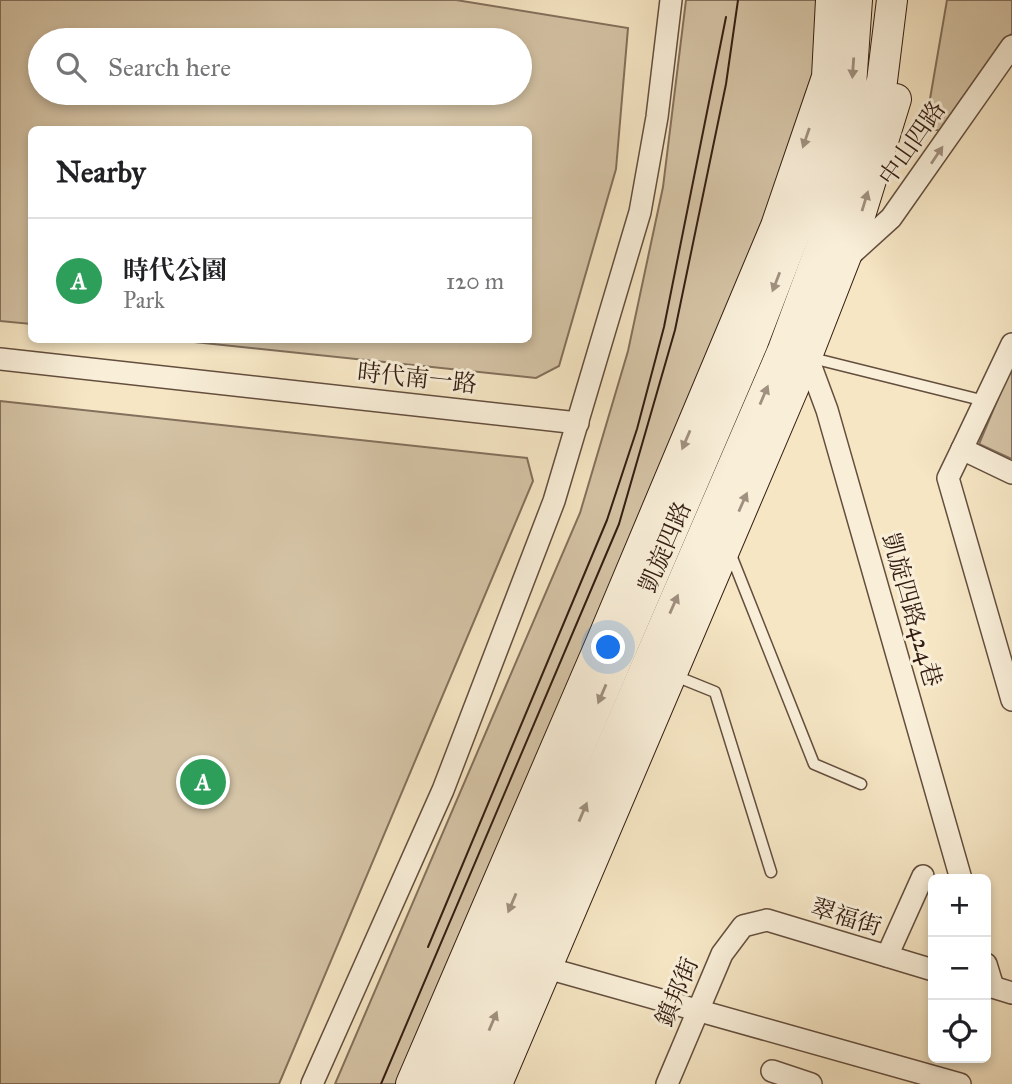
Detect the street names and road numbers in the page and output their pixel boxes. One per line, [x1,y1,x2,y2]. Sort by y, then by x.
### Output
street label: 中山四路 [872,95,952,191]
street label: 時代南一路 [356,357,478,399]
street label: 凱旋四路 [632,497,698,597]
street label: 凱旋四路424巷 [876,530,948,690]
street label: 翠福街 [807,892,885,942]
street label: 鎮邦街 [649,953,705,1031]

